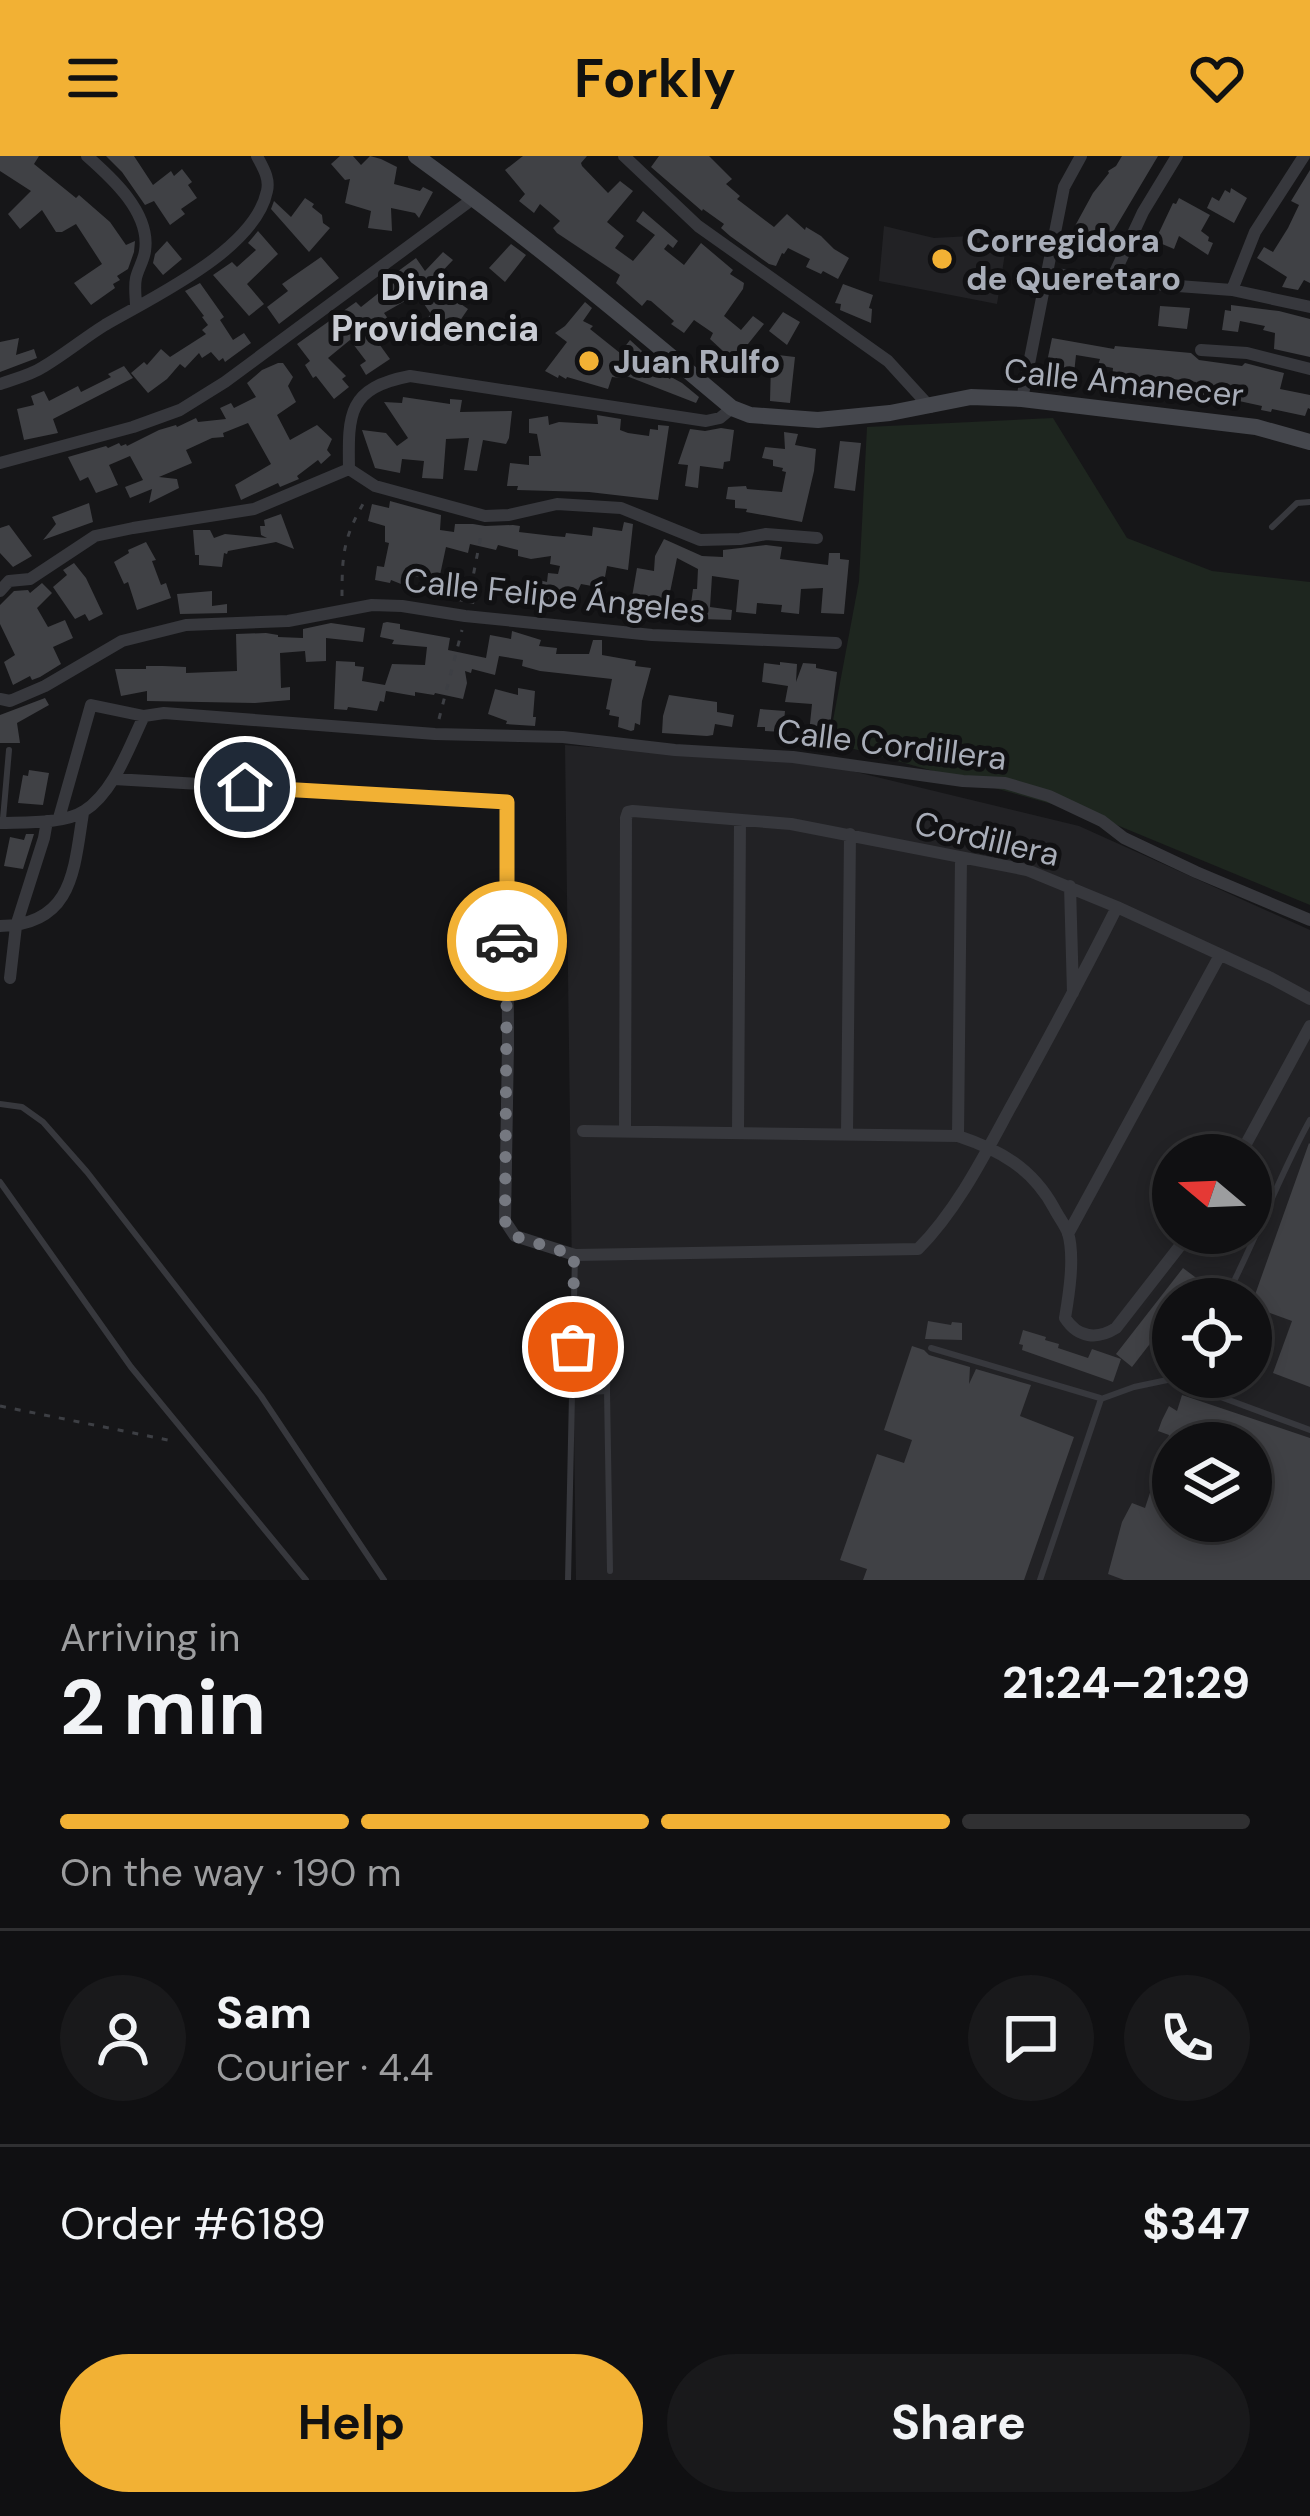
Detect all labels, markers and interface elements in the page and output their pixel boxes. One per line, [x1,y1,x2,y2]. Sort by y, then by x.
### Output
text: Forkly [574,43,736,114]
icon: menu [60,45,126,111]
icon: heart [1184,45,1250,111]
place label: Corregidora de Queretaro [966,219,1181,300]
marker: Corregidora de Queretaro [929,246,955,272]
district label: Divina Providencia [331,264,539,352]
place label: Juan Rulfo [613,340,780,383]
marker: Juan Rulfo [576,348,602,374]
street label: Calle Amanecer [1002,349,1246,416]
street label: Calle Felipe Ángeles [402,558,708,633]
street label: Calle Cordillera [775,709,1009,780]
pin [194,736,296,838]
icon: home [212,754,278,820]
street label: Cordillera [910,801,1063,876]
courier [447,881,567,1001]
icon: car [474,908,540,974]
north arrow [1152,1134,1272,1254]
map controls [1152,1134,1272,1542]
button: locate [1152,1278,1272,1398]
pin [522,1296,624,1398]
icon: bag [540,1314,606,1380]
button: layers [1152,1422,1272,1542]
text: Arriving in [60,1612,240,1663]
text: 21:24–21:29 [1002,1653,1250,1712]
text: 2 min [60,1657,266,1758]
text: On the way · 190 m [60,1847,401,1898]
button: person [60,1975,186,2101]
button: chat [968,1975,1094,2101]
button: phone [1124,1975,1250,2101]
text: Sam [216,1983,312,2042]
text: Courier · 4.4 [216,2042,433,2093]
text: Order #6189 [60,2194,326,2253]
text: $347 [1142,2194,1250,2253]
button: Help [60,2354,643,2492]
button: Share [667,2354,1250,2492]

